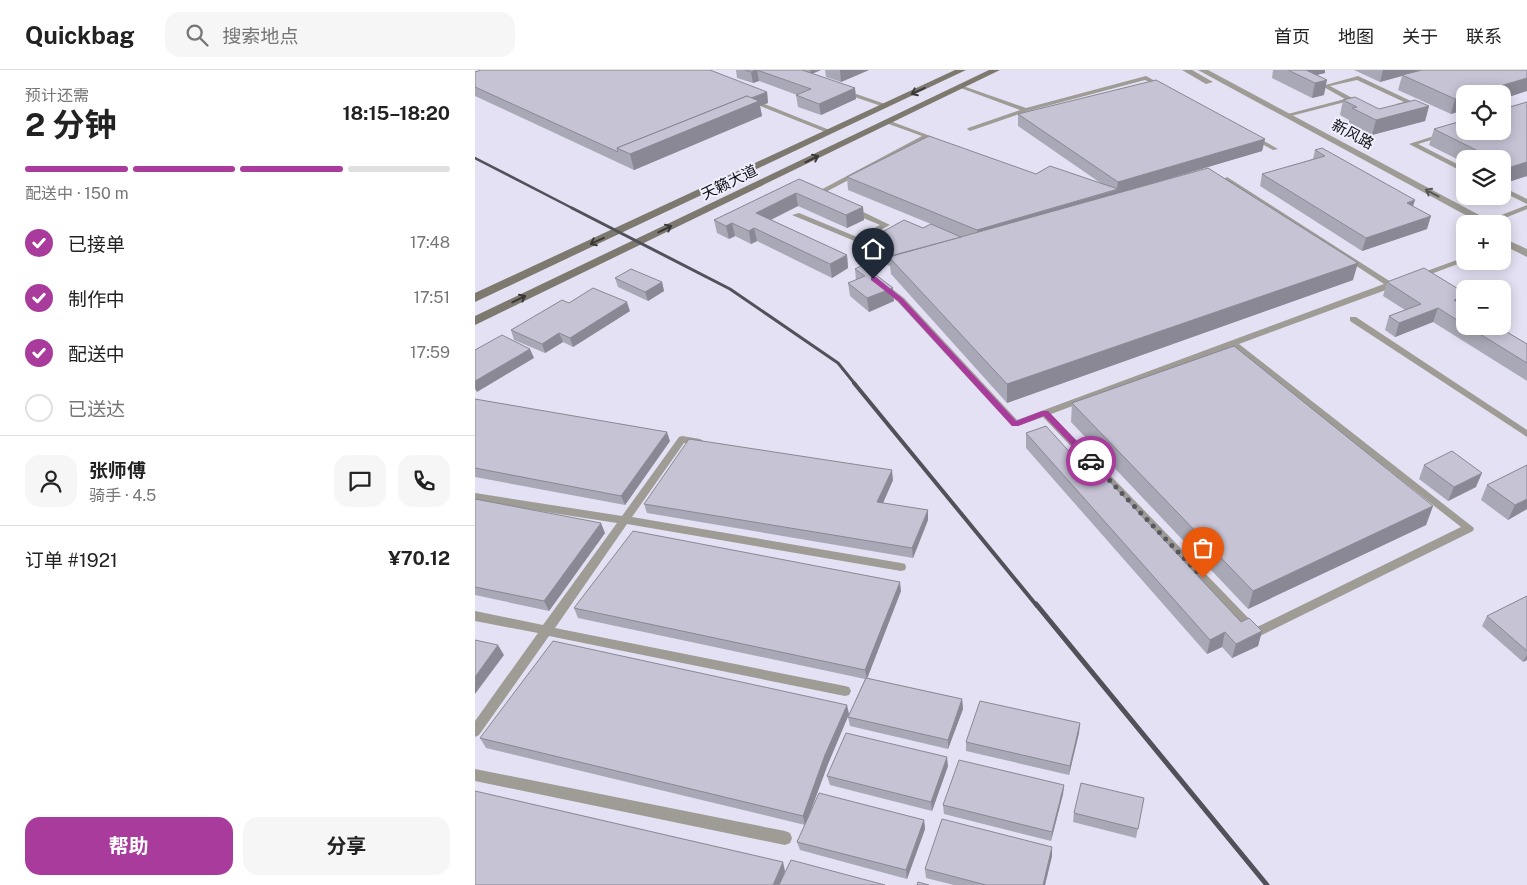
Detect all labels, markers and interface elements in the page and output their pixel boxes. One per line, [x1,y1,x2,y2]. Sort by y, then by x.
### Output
search box [165,12,515,57]
text: Quickbag [25,21,135,49]
icon: search [183,21,211,49]
text: 搜索地点 [223,25,299,47]
text: 首页 [1274,26,1310,47]
text: 地图 [1338,26,1374,47]
text: 关于 [1402,26,1438,47]
text: 联系 [1466,26,1502,47]
map controls [1456,85,1511,335]
button: locate [1456,85,1511,140]
text: 预计还需 [25,86,89,105]
one-way arrow [911,86,926,96]
text: 18:15–18:20 [342,102,450,124]
text: 2 分钟 [25,106,117,143]
street label: 新风路 [1329,116,1377,152]
button: layers [1456,150,1511,205]
one-way arrow [804,153,819,163]
street label: 天籁大道 [698,161,760,203]
text: 配送中 · 150 m [25,184,129,203]
one-way arrow [1425,188,1440,198]
button: + [1456,215,1511,270]
one-way arrow [657,224,672,233]
pin [852,228,894,279]
icon: check [25,229,53,257]
text: 已接单 [68,233,125,255]
text: 17:48 [410,233,450,252]
icon: home [859,235,887,263]
one-way arrow [589,237,604,247]
button: − [1456,280,1511,335]
icon: check [25,284,53,312]
text: 制作中 [68,288,125,310]
text: 17:51 [414,288,450,307]
one-way arrow [511,294,526,304]
icon: check [25,339,53,367]
text: 配送中 [68,343,125,365]
text: 17:59 [410,343,450,362]
text: 已送达 [68,398,125,420]
courier [1066,436,1116,486]
icon: car [1077,447,1105,475]
button: person [25,455,77,507]
button: chat [334,455,386,507]
button: phone [398,455,450,507]
text: 张师傅 [89,459,146,481]
text: 骑手 · 4.5 [89,486,156,505]
pin [1182,527,1224,578]
icon: bag [1189,534,1217,562]
text: ¥70.12 [388,547,450,569]
text: 订单 #1921 [25,549,118,571]
button: 帮助 [25,817,233,875]
button: 分享 [243,817,450,875]

